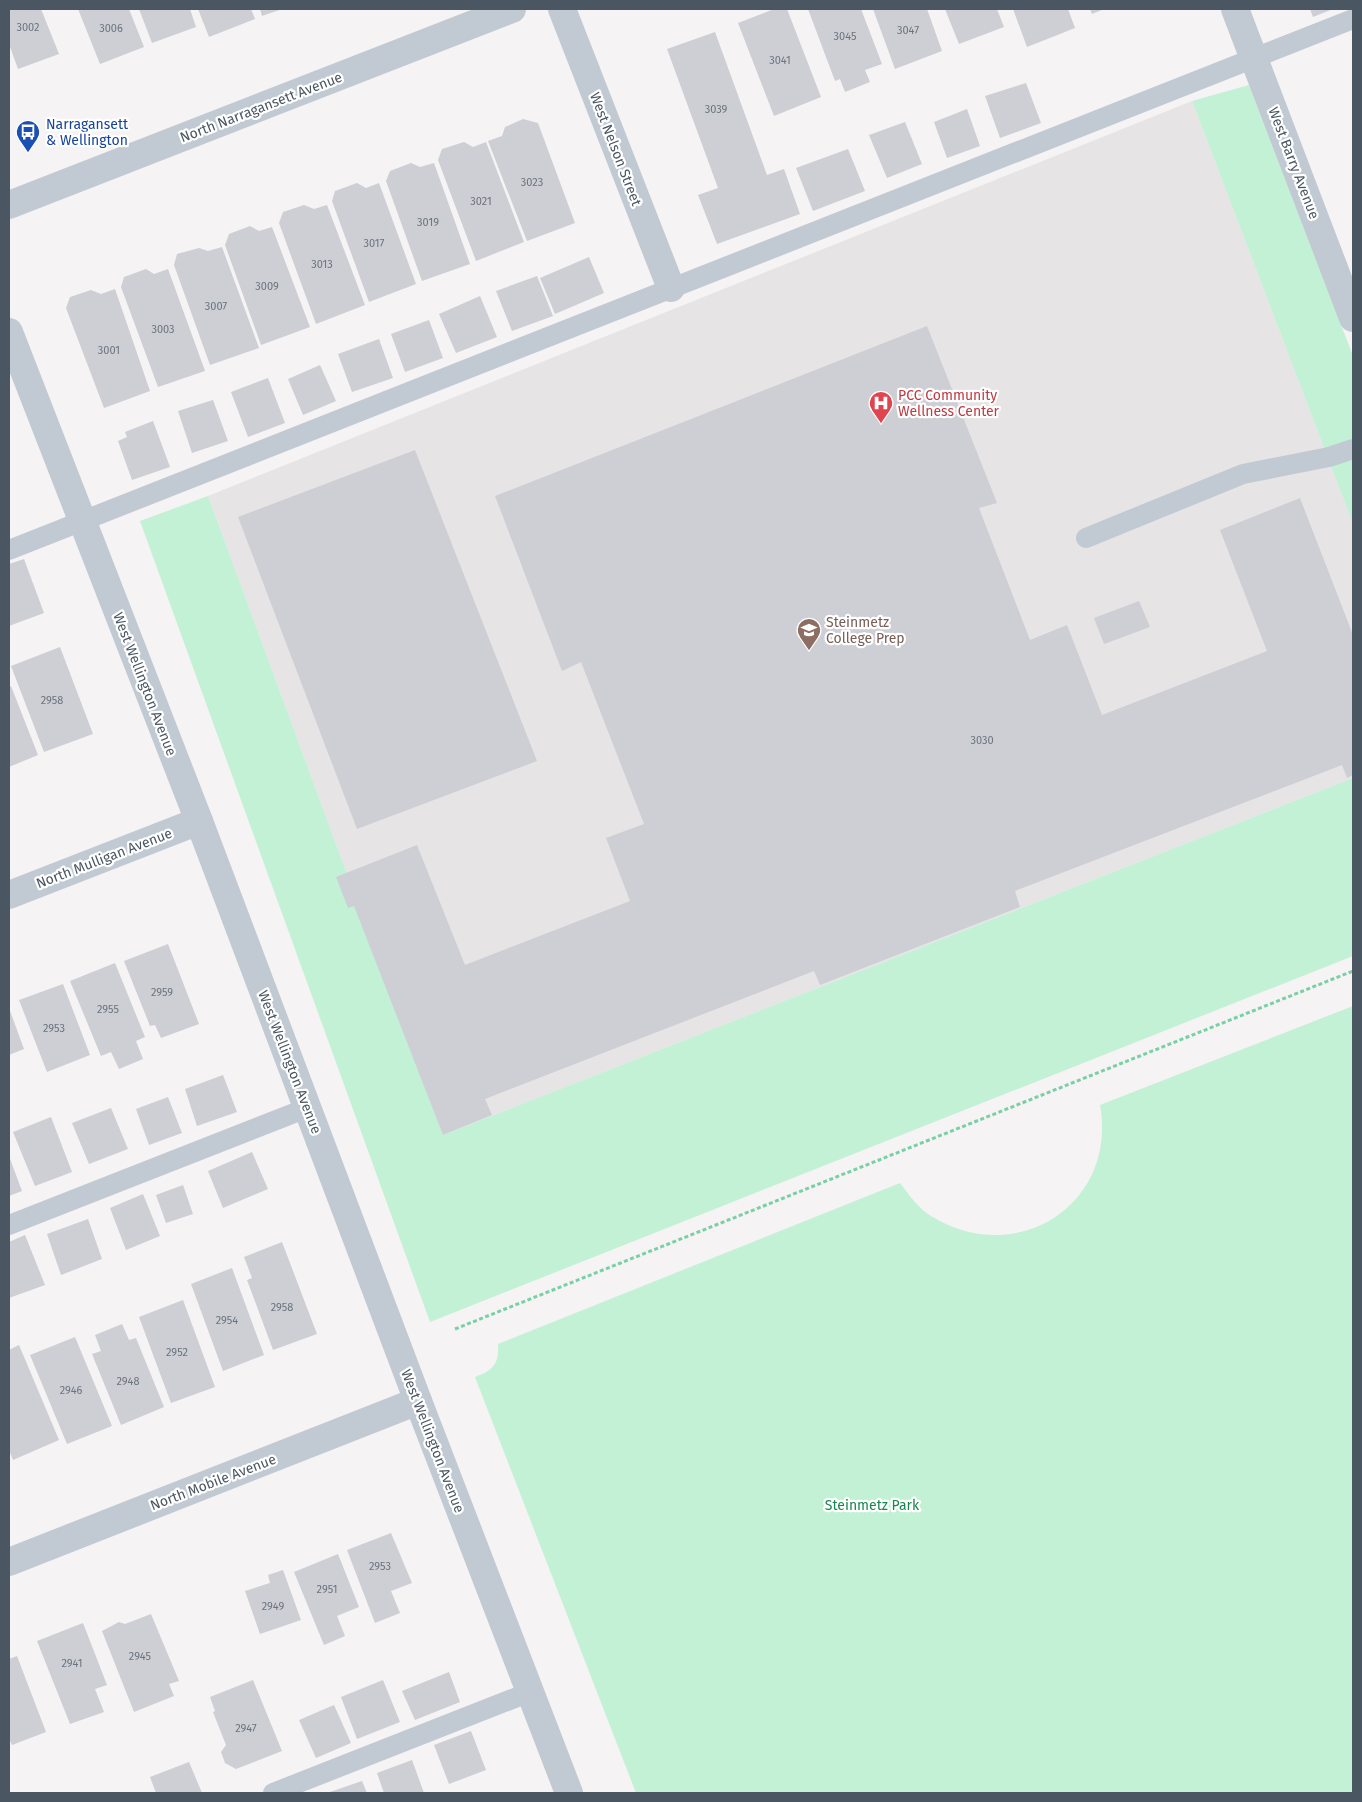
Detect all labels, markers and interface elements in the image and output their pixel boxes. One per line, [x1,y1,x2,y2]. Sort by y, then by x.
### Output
house number: 3002 [16,21,40,34]
house number: 3006 [99,22,123,35]
house number: 3047 [897,24,919,37]
house number: 3045 [834,30,857,43]
house number: 3041 [769,54,791,67]
street label: North Narragansett Avenue [178,69,345,146]
street label: West Nelson Street [586,90,645,209]
house number: 3039 [705,103,728,116]
street label: West Barry Avenue [1264,105,1323,221]
place label: Narragansett & Wellington [46,116,129,149]
bus stop icon: Narragansett & Wellington [15,119,41,153]
house number: 3023 [521,176,543,189]
house number: 3021 [470,195,492,208]
house number: 3019 [417,216,439,229]
house number: 3017 [364,237,385,250]
house number: 3013 [311,258,333,271]
house number: 3009 [255,280,279,293]
house number: 3007 [205,300,227,313]
house number: 3003 [151,323,175,336]
house number: 3001 [98,344,120,357]
place label: PCC Community Wellness Center [898,387,1000,420]
hospital icon: PCC Community Wellness Center [868,390,894,424]
street label: West Wellington Avenue [109,610,180,758]
place label: Steinmetz College Prep [826,614,905,647]
school or university icon: Steinmetz College Prep [796,617,822,651]
house number: 2958 [41,694,63,707]
house number: 3030 [970,734,994,747]
street label: North Mulligan Avenue [34,825,175,892]
house number: 2959 [151,986,173,999]
street label: West Wellington Avenue [254,988,325,1136]
house number: 2955 [97,1003,120,1016]
house number: 2953 [43,1022,65,1035]
house number: 2958 [271,1301,293,1314]
house number: 2954 [216,1314,238,1327]
house number: 2952 [166,1346,188,1359]
street label: West Wellington Avenue [397,1367,468,1515]
house number: 2948 [117,1375,139,1388]
house number: 2946 [60,1384,82,1397]
street label: North Mobile Avenue [148,1451,278,1514]
park label: Steinmetz Park [825,1497,920,1514]
house number: 2953 [369,1560,391,1573]
house number: 2951 [317,1583,337,1596]
house number: 2949 [262,1600,284,1613]
house number: 2945 [129,1650,152,1663]
house number: 2941 [62,1657,82,1670]
house number: 2947 [235,1722,257,1735]

